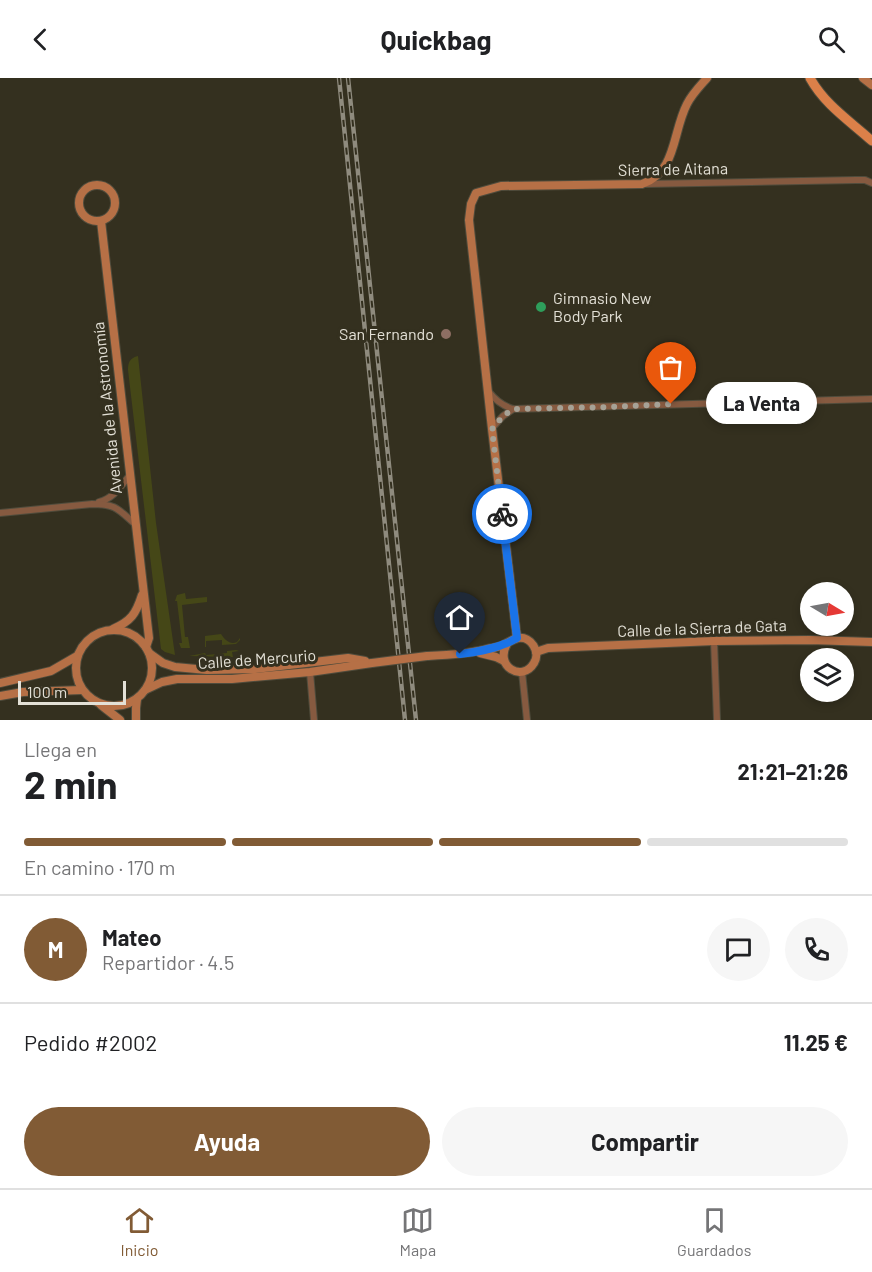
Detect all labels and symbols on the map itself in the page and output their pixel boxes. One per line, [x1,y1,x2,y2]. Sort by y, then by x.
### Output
street label: Sierra de Aitana [618,158,728,179]
place label: Gimnasio New Body Park [553,288,652,325]
marker: Gimnasio New Body Park [534,300,548,314]
street label: Avenida de la Astronomía [88,321,125,495]
place label: San Fernando [339,324,434,343]
marker: San Fernando [439,327,453,341]
pin [645,342,696,404]
callout: La Venta [707,383,818,425]
courier [472,484,532,544]
north arrow [800,582,854,636]
pin [434,592,485,654]
street label: Calle de la Sierra de Gata [617,615,787,640]
street label: Calle de Mercurio [197,645,317,672]
scale bar [18,678,126,706]

